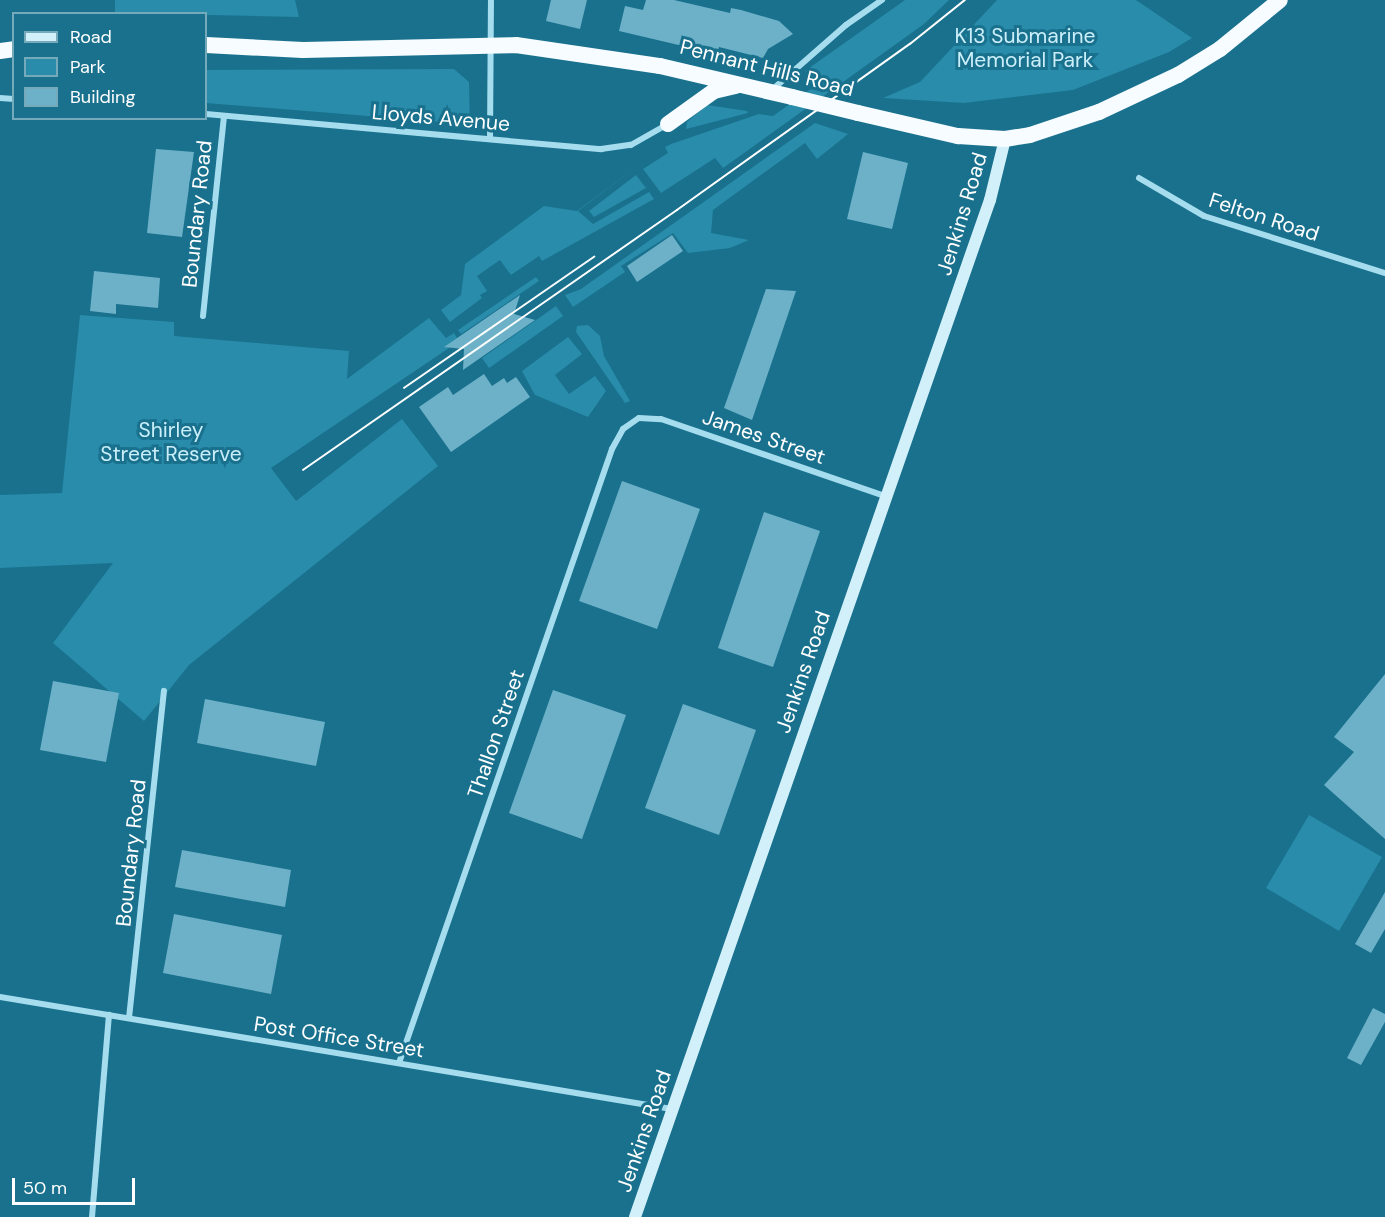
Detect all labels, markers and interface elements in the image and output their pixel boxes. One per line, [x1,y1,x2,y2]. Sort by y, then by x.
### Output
legend [12,12,207,120]
park label: K13 Submarine Memorial Park [954,23,1096,73]
text: Road [70,25,112,49]
street label: Pennant Hills Road [677,34,857,102]
text: Park [70,55,106,79]
text: Building [70,85,135,109]
street label: Lloyds Avenue [371,99,511,137]
street label: Boundary Road [177,139,217,289]
street label: Jenkins Road [931,149,993,279]
street label: Felton Road [1206,187,1322,247]
street label: James Street [699,404,829,470]
park label: Shirley Street Reserve [100,417,242,467]
street label: Jenkins Road [770,608,836,736]
street label: Thallon Street [462,666,530,802]
street label: Boundary Road [111,778,151,928]
street label: Post Office Street [252,1011,426,1063]
street label: Jenkins Road [611,1067,677,1195]
scale bar [15,1166,138,1204]
text: 50 m [23,1176,67,1200]

